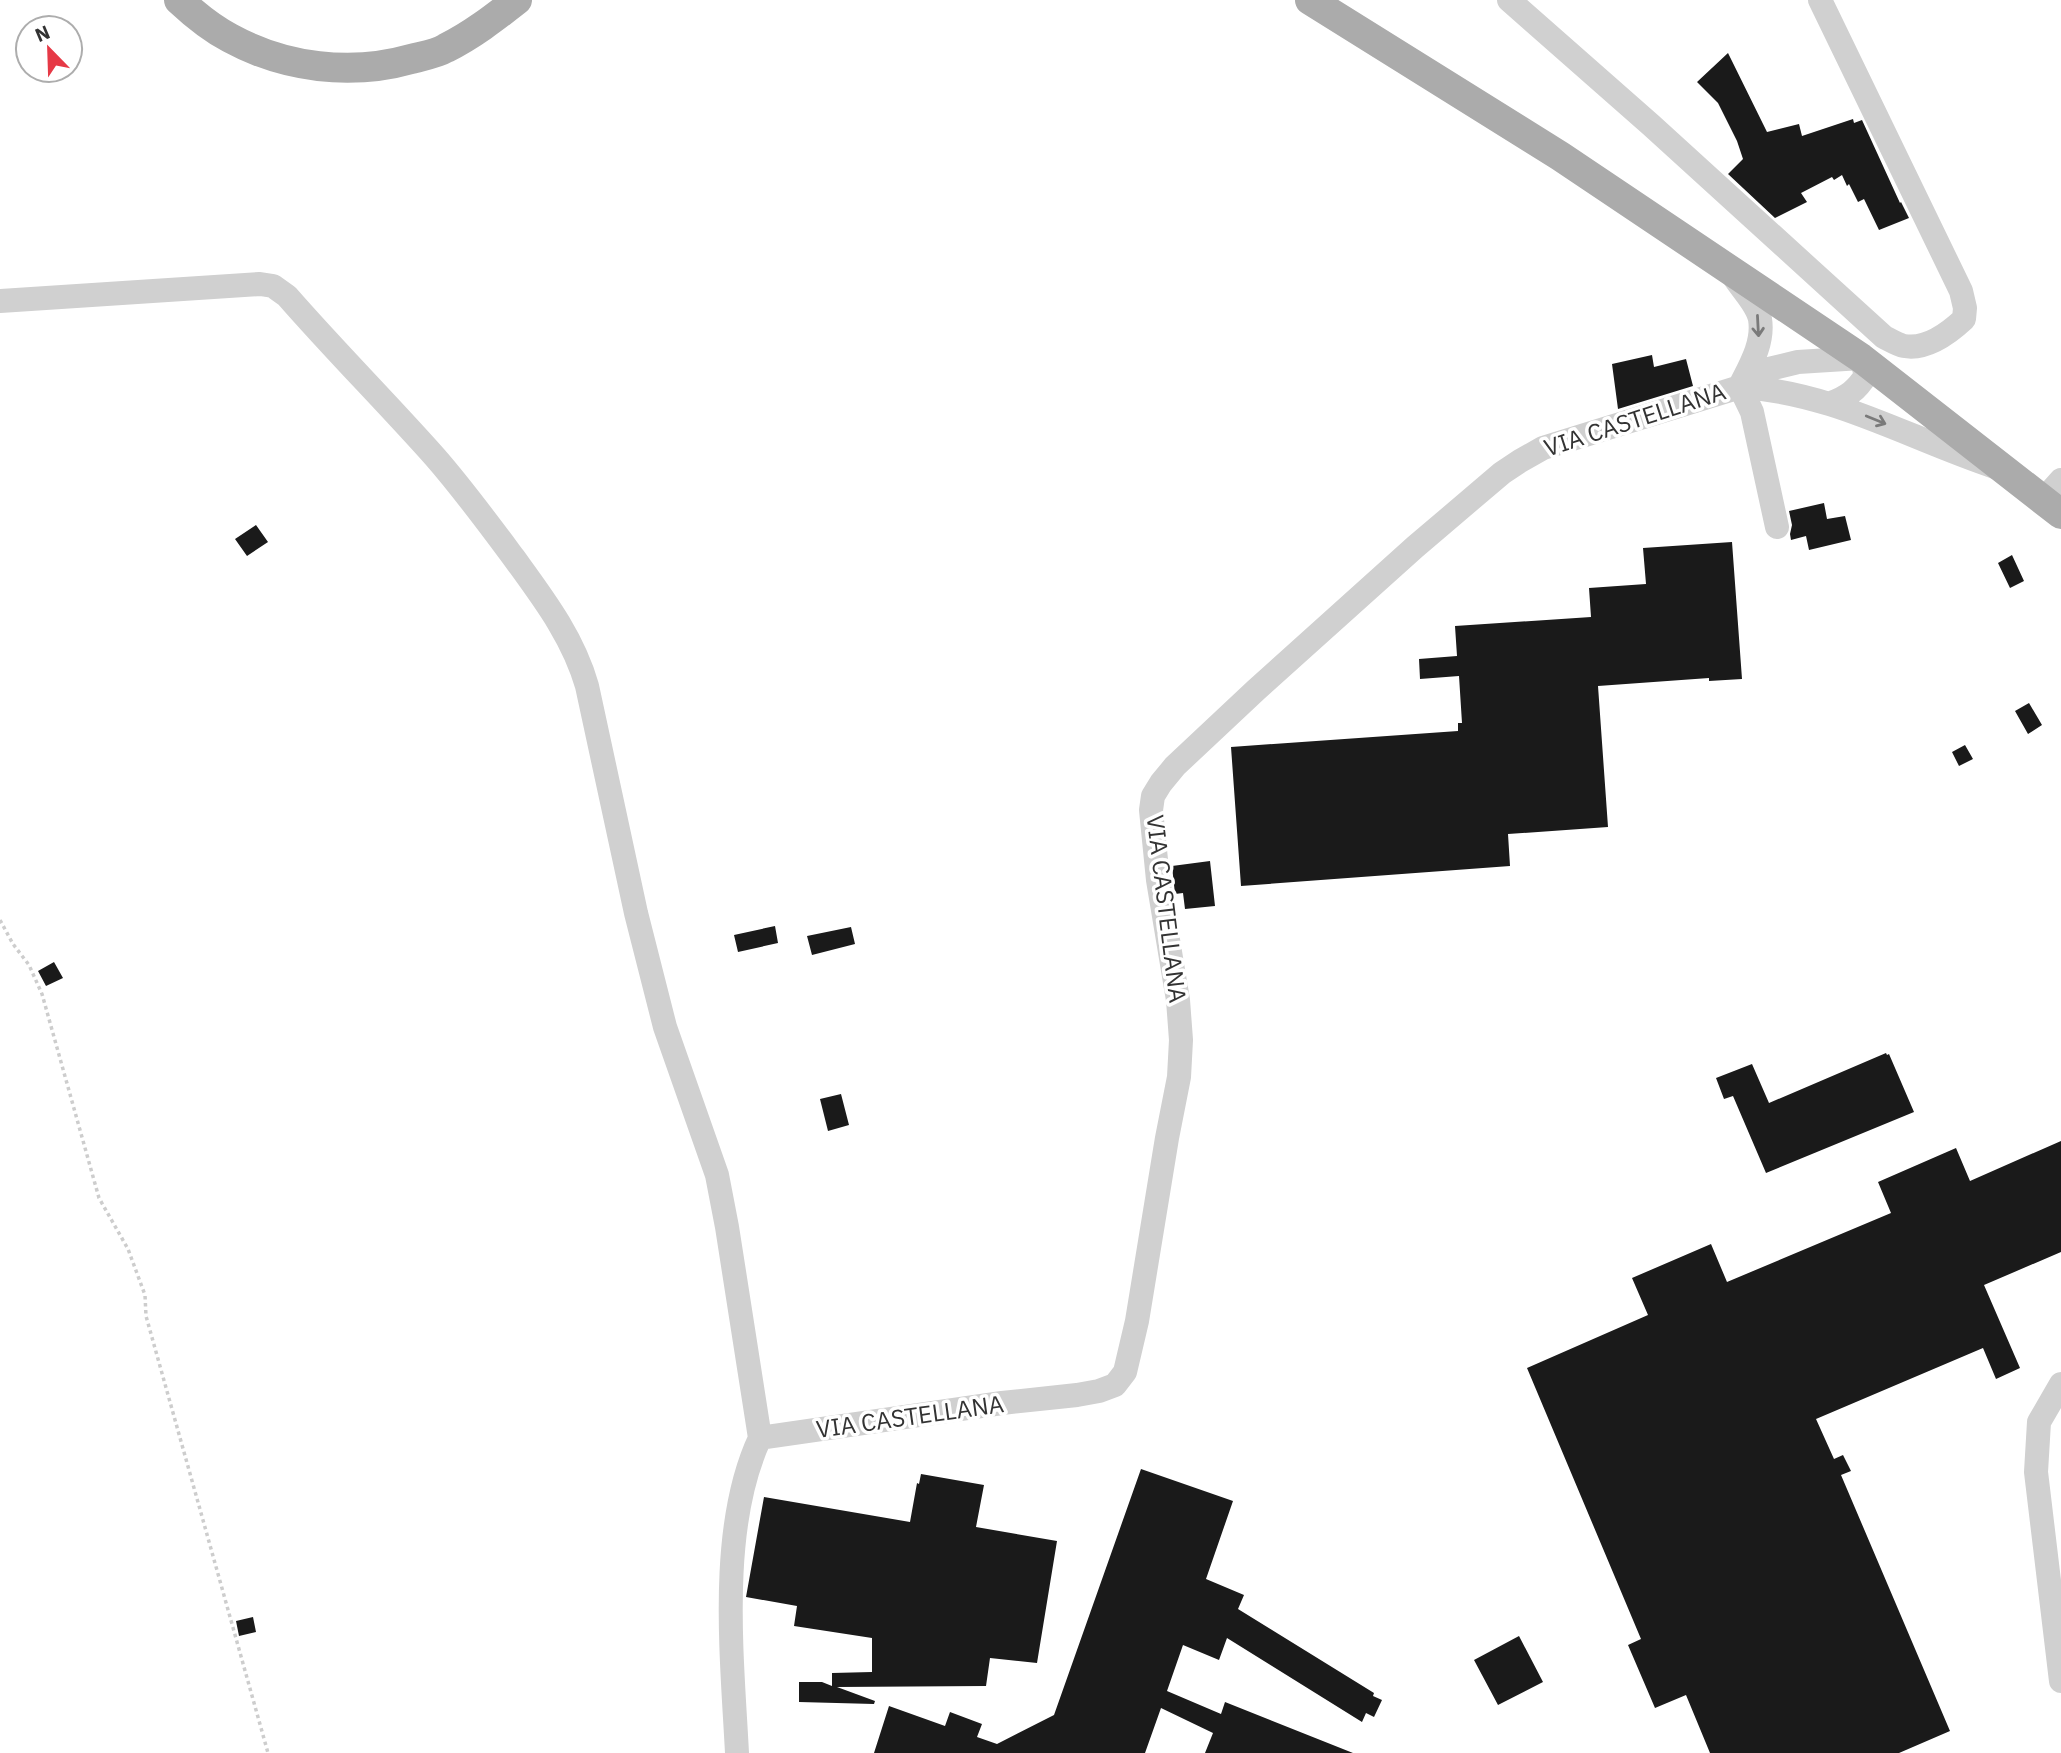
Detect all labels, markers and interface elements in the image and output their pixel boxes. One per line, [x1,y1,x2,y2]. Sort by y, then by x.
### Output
north arrow [14,14,84,84]
text: N [31,20,53,47]
one-way arrow [1752,314,1765,337]
street label: VIA CASTELLANA [1540,375,1730,463]
one-way arrow [1865,415,1887,428]
street label: VIA CASTELLANA [1140,813,1194,1005]
street label: VIA CASTELLANA [814,1387,1006,1445]

